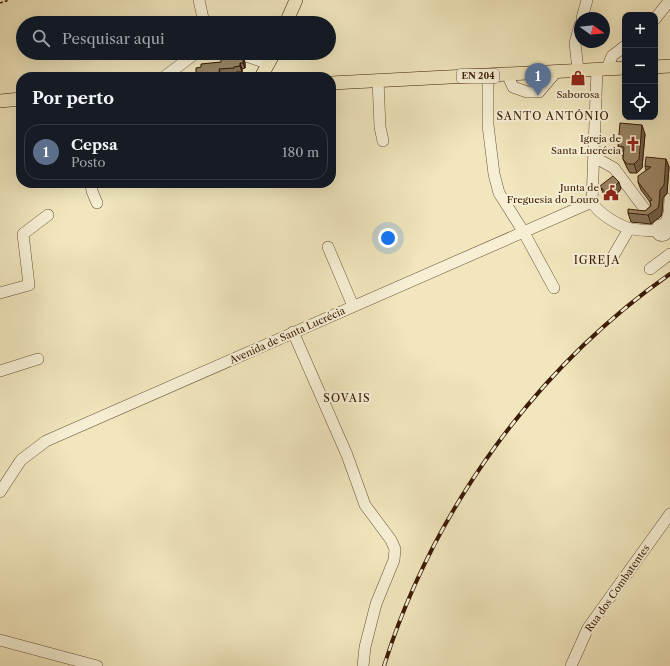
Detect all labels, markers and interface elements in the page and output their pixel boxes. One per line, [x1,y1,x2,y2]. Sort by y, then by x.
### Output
north arrow [574,12,610,48]
map controls [622,12,658,120]
button: + [622,12,658,48]
search box [16,16,336,60]
icon: search [30,27,52,49]
text: Pesquisar aqui [62,29,165,48]
button: − [622,48,658,84]
pin: 1 [525,63,551,96]
road number: EN 204 [457,69,499,83]
shop icon: Saborosa [569,69,587,87]
button: locate [622,84,658,120]
text: Por perto [32,88,114,108]
place label: Saborosa [556,88,600,101]
district label: SANTO ANTÓNIO [496,109,610,123]
place label: Igreja de Santa Lucrécia [551,132,622,157]
text: Cepsa [71,135,118,154]
church icon: Igreja de Santa Lucrécia [624,135,642,153]
text: 1 [43,144,49,160]
text: 180 m [282,144,319,160]
text: Posto [71,154,105,170]
place label: Junta de Freguesia do Louro [507,181,599,206]
public building icon: Junta de Freguesia do Louro [602,184,620,202]
your location [378,228,398,248]
district label: IGREJA [574,253,620,267]
street label: Avenida de Santa Lucrécia [226,304,348,367]
district label: SOVAIS [323,391,371,405]
street label: Rua dos Combatentes [582,542,653,635]

